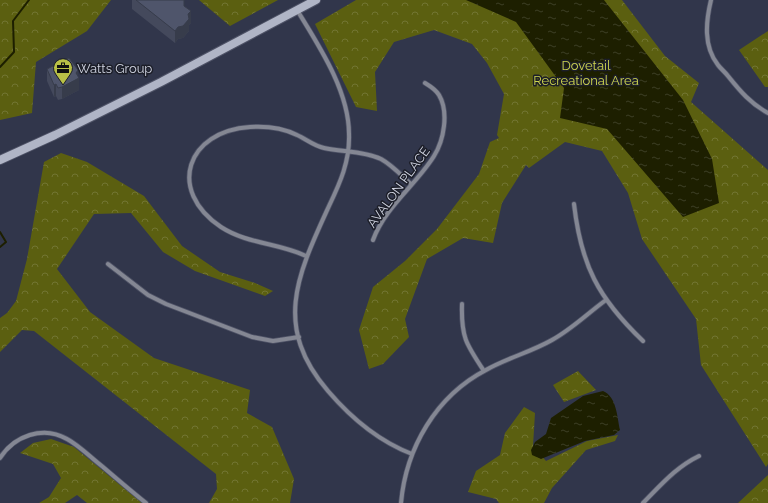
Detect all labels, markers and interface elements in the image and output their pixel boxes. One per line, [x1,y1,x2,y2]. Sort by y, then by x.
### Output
office icon: Watts Group [52,57,74,85]
park label: Dovetail Recreational Area [533,58,639,88]
place label: Watts Group [77,61,152,76]
street label: AVALON PLACE [364,144,433,231]

